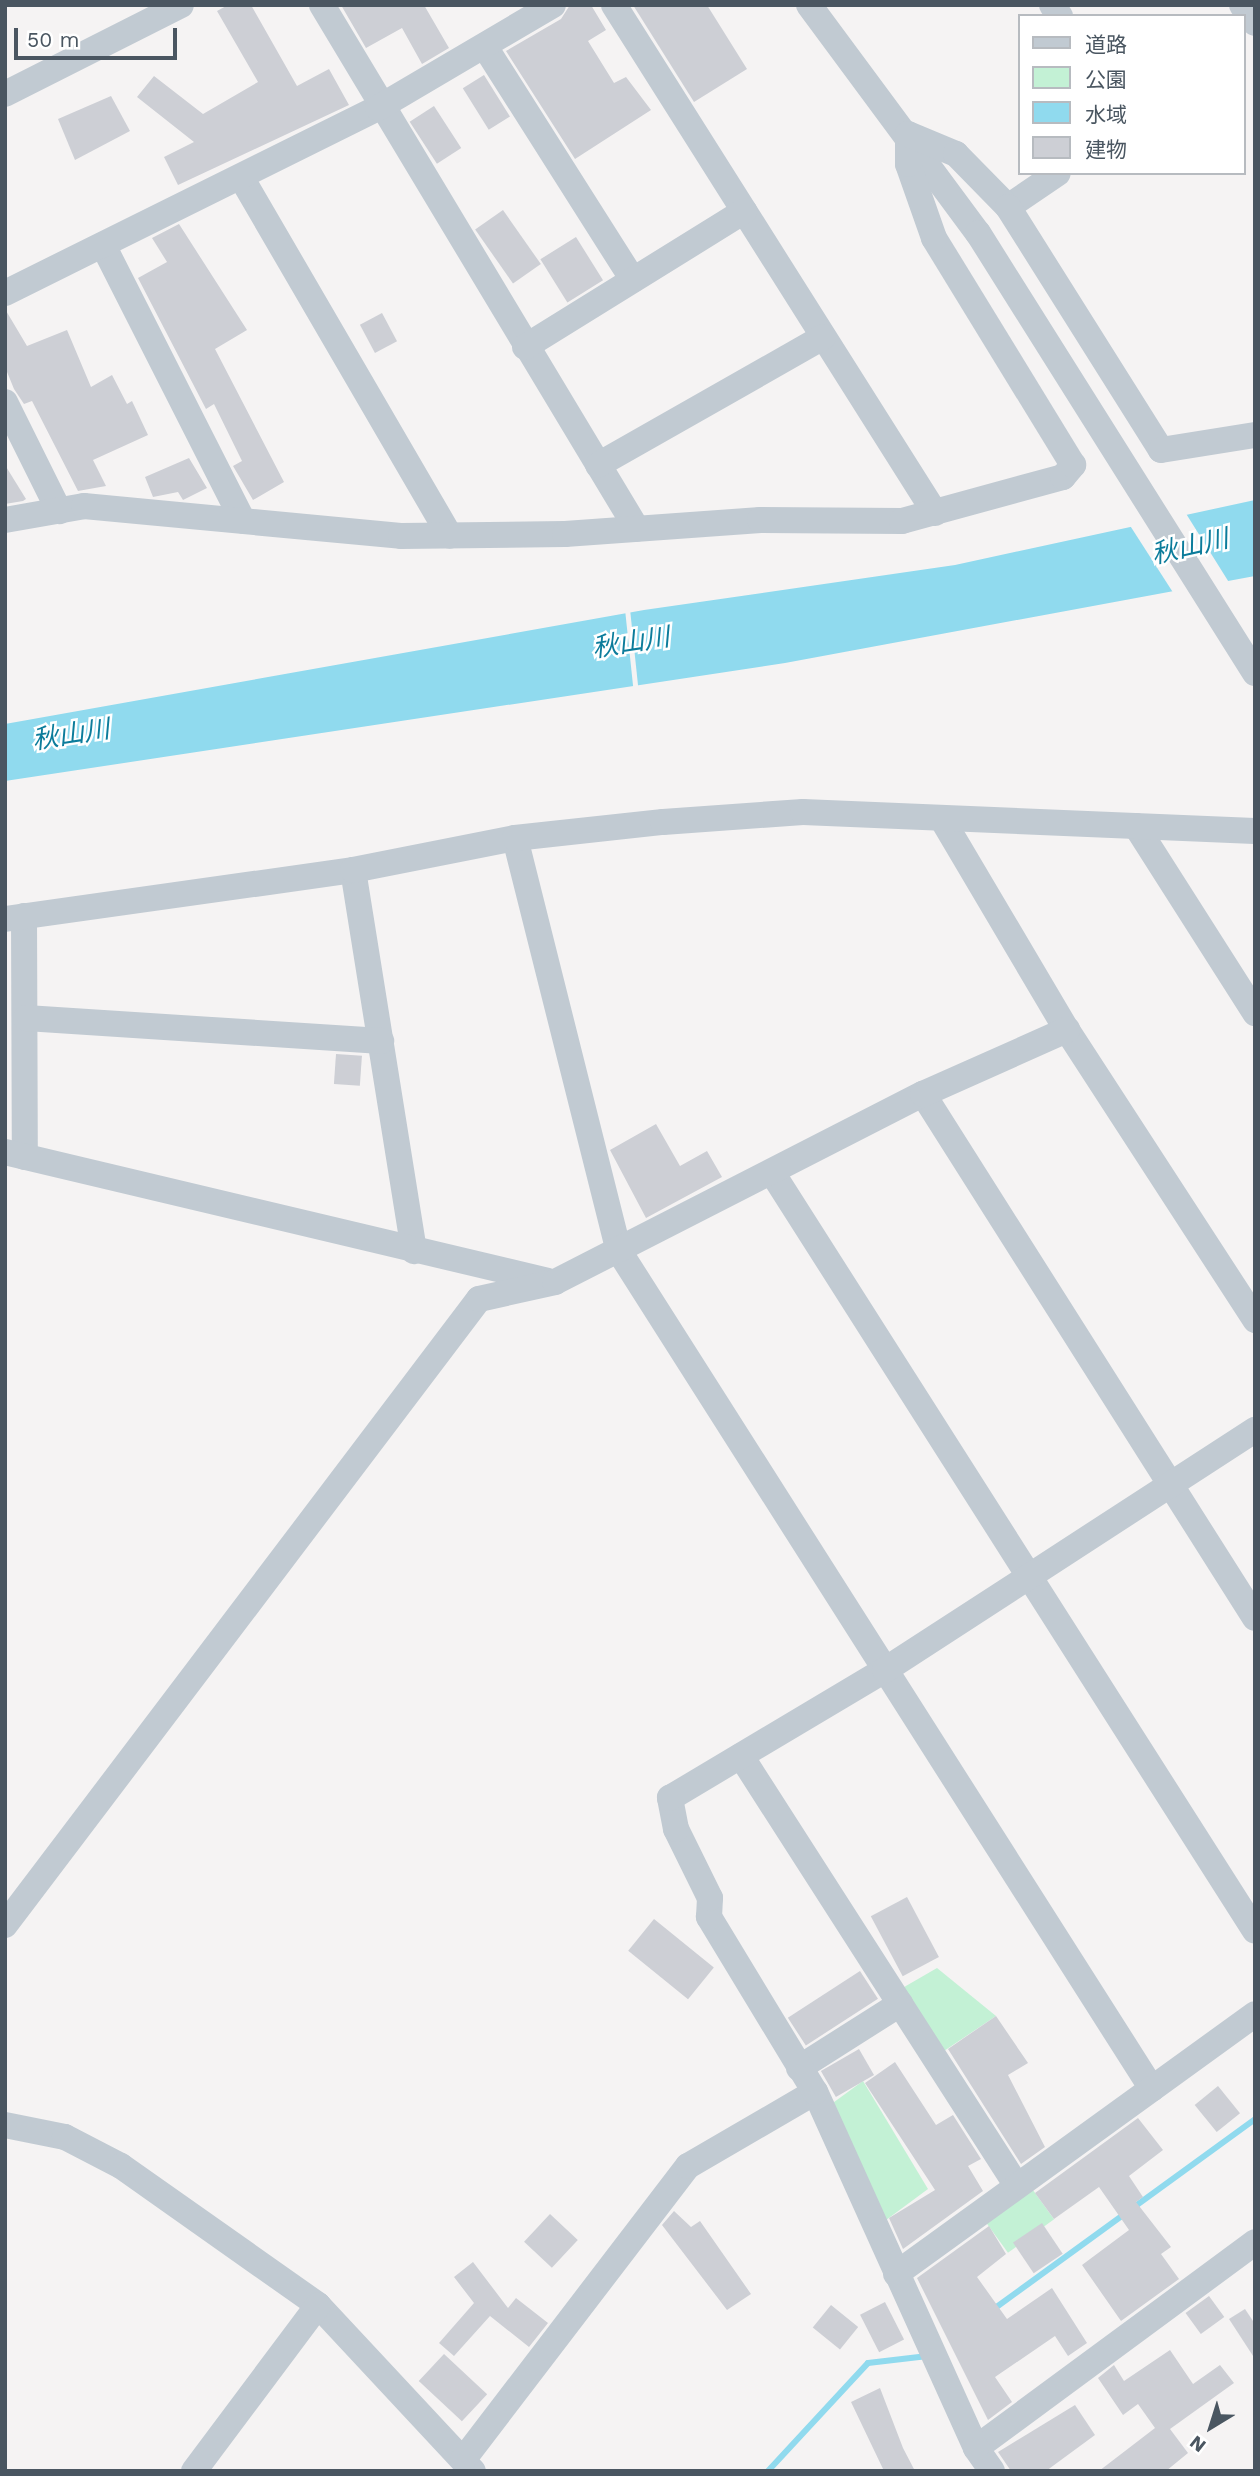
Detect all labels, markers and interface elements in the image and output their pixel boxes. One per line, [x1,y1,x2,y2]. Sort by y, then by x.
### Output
scale bar [18,14,180,58]
legend [1018,14,1246,175]
text: 50 m [27,27,79,52]
text: 道路 [1085,32,1127,57]
text: 公園 [1085,67,1127,92]
text: 水域 [1085,102,1127,127]
text: 建物 [1085,137,1127,162]
water label: 秋山川 [1148,523,1232,571]
water label: 秋山川 [590,621,672,665]
water label: 秋山川 [30,713,112,757]
north arrow [1176,2392,1246,2462]
text: N [1185,2431,1210,2457]

